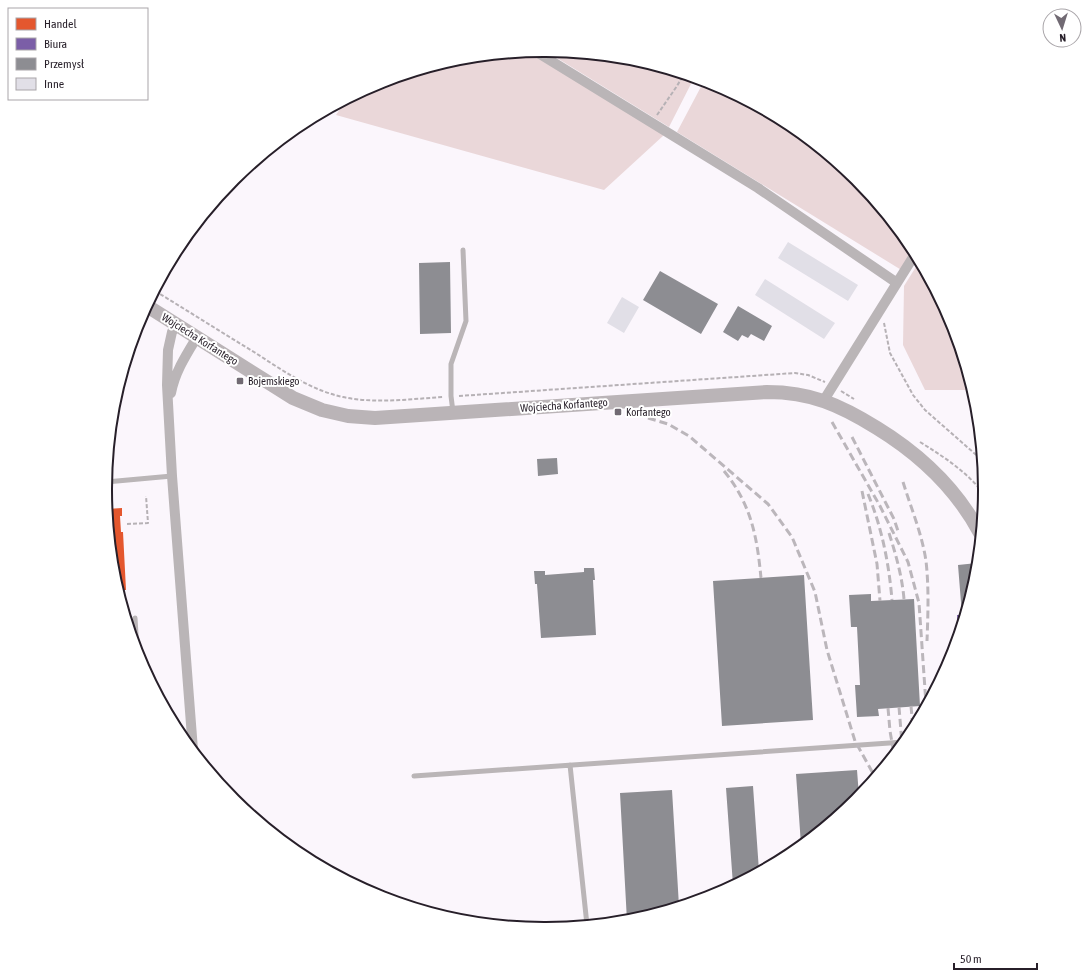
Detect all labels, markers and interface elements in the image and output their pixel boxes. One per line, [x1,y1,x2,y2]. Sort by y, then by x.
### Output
legend [8,8,148,100]
north arrow [1042,8,1082,48]
text: Handel [44,17,78,31]
text: N [1059,32,1066,44]
text: Biura [44,37,67,51]
text: Przemysł [44,57,85,71]
text: Inne [44,77,64,91]
street label: Wojciecha Korfantego [160,311,240,367]
place label: Bojemskiego [248,375,299,387]
marker: Bojemskiego [235,376,245,386]
street label: Wojciecha Korfantego [520,396,608,414]
place label: Korfantego [626,406,671,418]
marker: Korfantego [613,407,623,417]
scale bar [954,945,1037,971]
text: 50 m [960,952,982,966]

